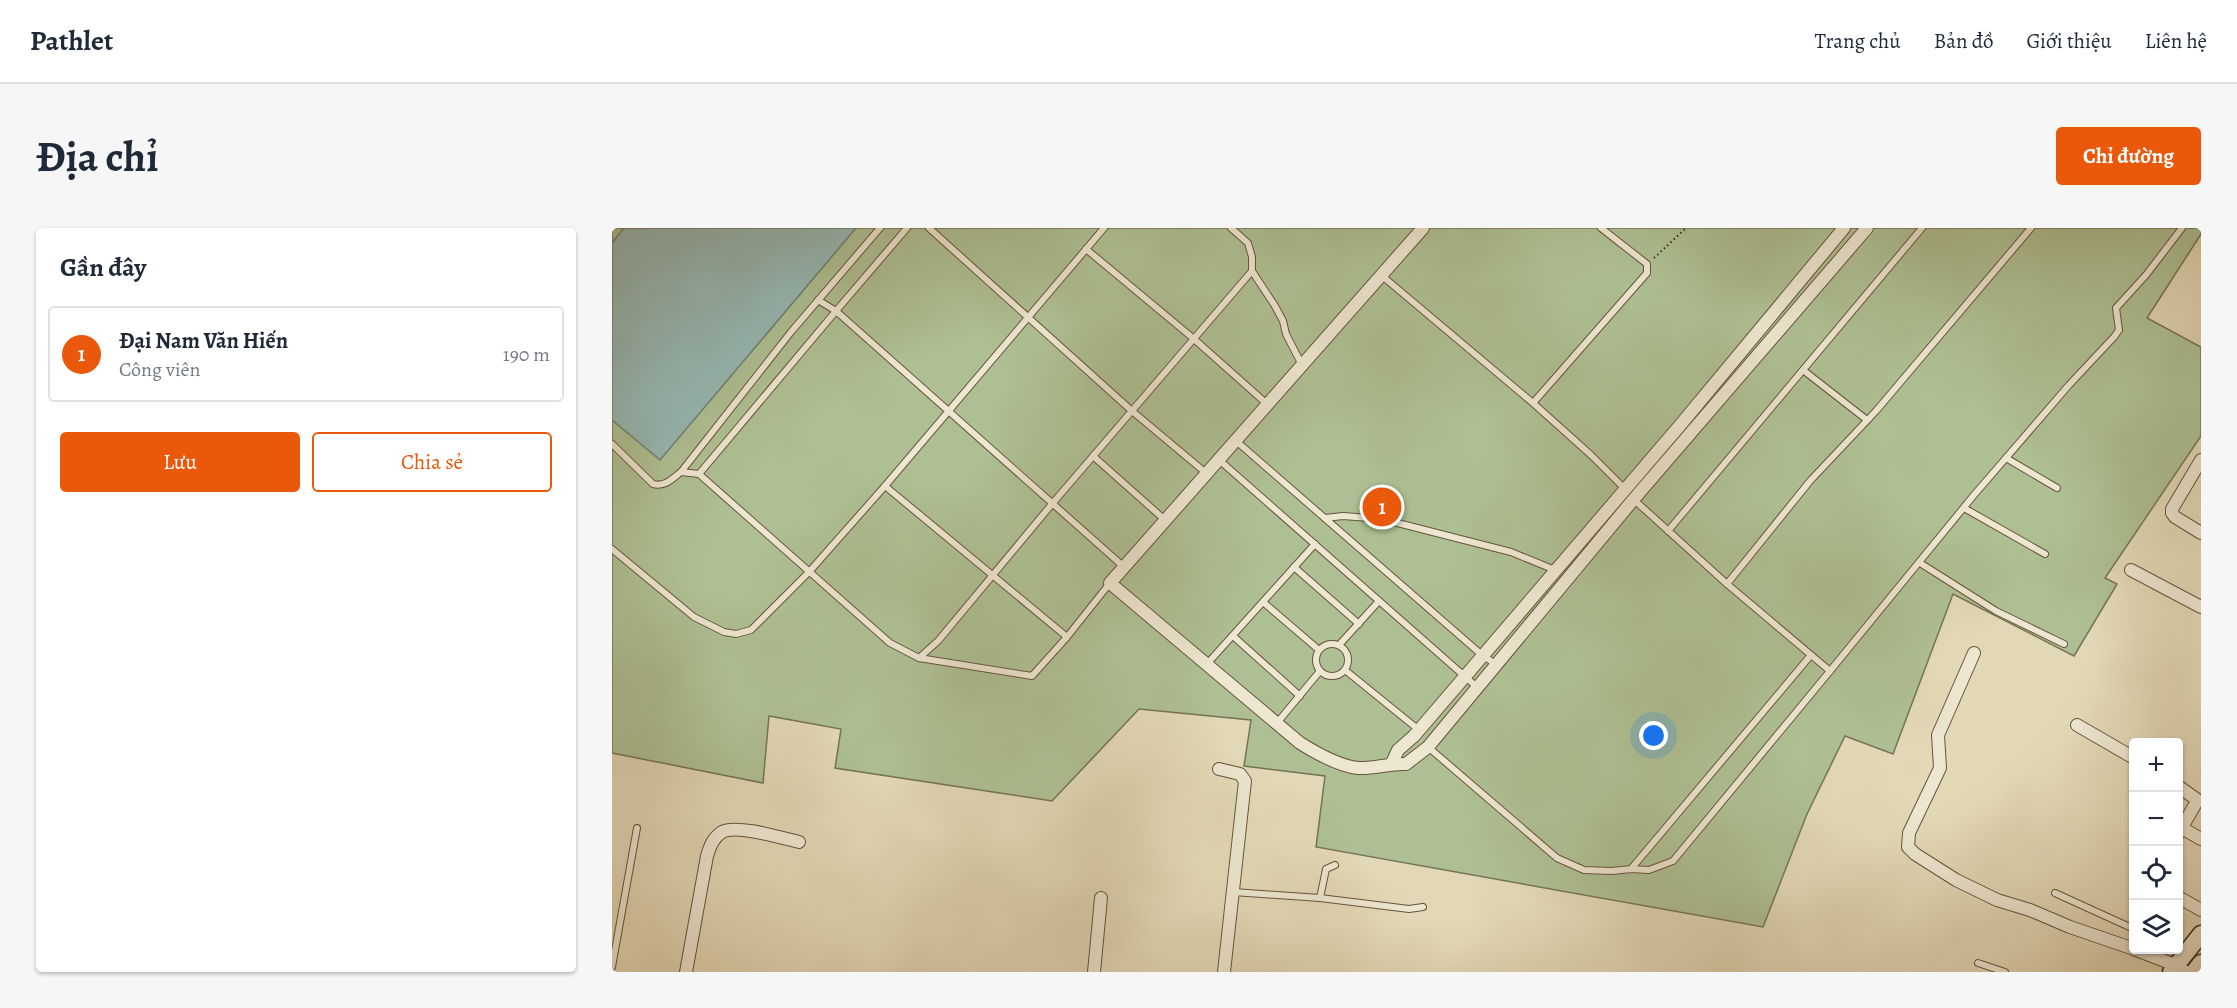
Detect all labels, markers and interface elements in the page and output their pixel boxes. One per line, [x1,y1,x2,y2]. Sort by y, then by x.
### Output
text: Pathlet [30,22,113,60]
text: Trang chủ [1815,27,1901,55]
text: Bản đồ [1934,27,1993,55]
text: Giới thiệu [2026,27,2112,55]
text: Liên hệ [2145,27,2207,55]
button: Chỉ đường [2056,127,2201,185]
text: Địa chỉ [36,128,158,185]
text: Gần đây [60,250,146,285]
text: Đại Nam Văn Hiến [119,326,288,356]
text: 1 [78,341,85,368]
text: 190 m [503,341,550,368]
text: Công viên [119,356,200,383]
button: Lưu [60,432,300,492]
button: Chia sẻ [312,432,552,492]
pin: 1 [1362,484,1402,530]
your location [1639,721,1668,750]
map controls [2129,738,2183,954]
button: + [2129,738,2183,792]
button: − [2129,792,2183,846]
button: locate [2129,846,2183,900]
button: layers [2129,900,2183,954]

